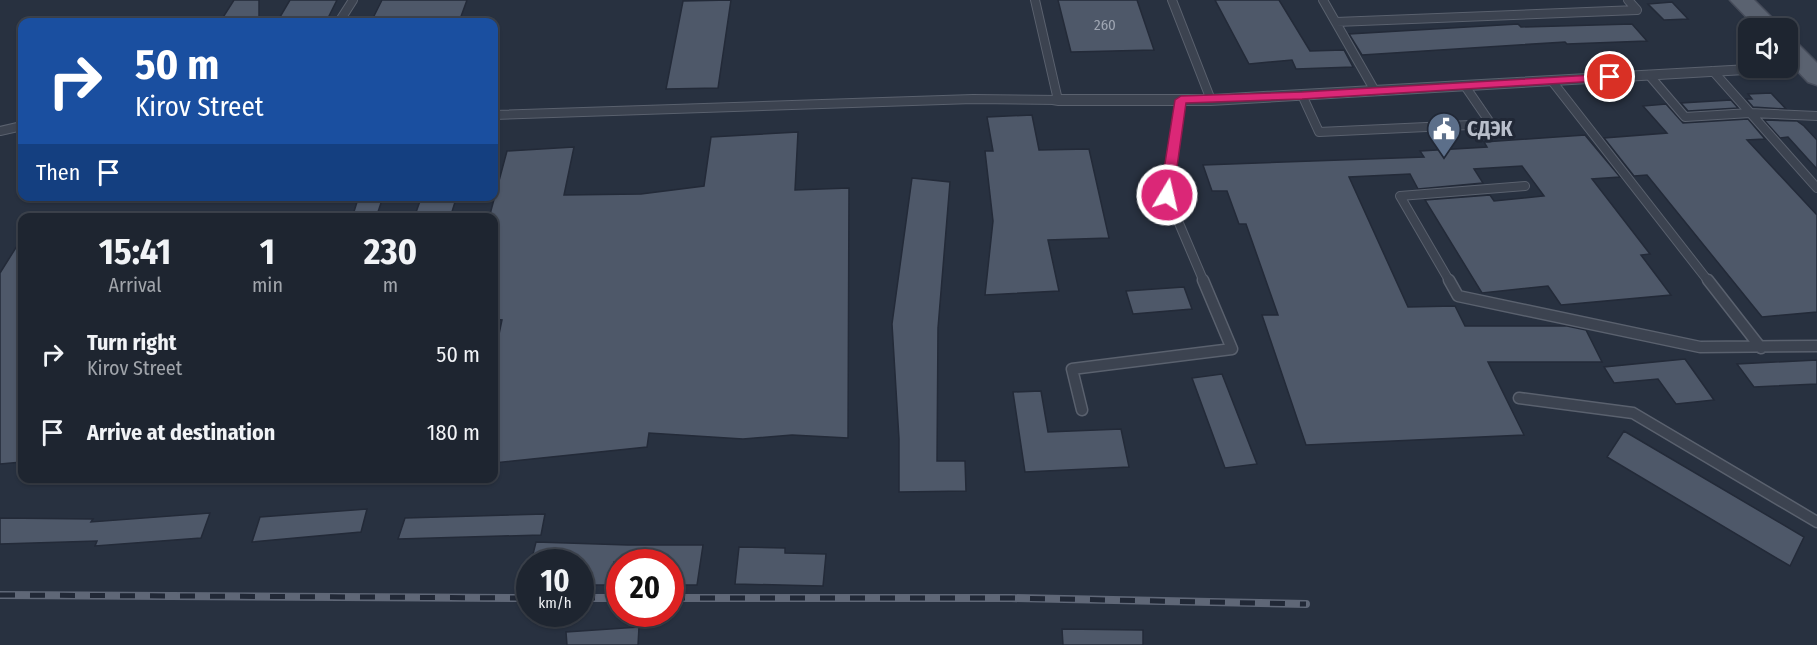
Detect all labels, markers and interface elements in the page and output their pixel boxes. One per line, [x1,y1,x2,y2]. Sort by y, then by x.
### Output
house number: 260 [1094,16,1116,34]
map controls [1738,18,1798,78]
button: sound [1738,18,1798,78]
text: 50 m [135,40,219,90]
icon: right [36,42,114,120]
pin [1584,51,1635,102]
icon: arrive [1593,60,1626,93]
text: Kirov Street [135,91,264,123]
public building icon: СДЭК [1426,111,1462,158]
place label: СДЭК [1467,116,1514,142]
icon: arrive [92,156,125,189]
text: Then [36,159,80,186]
position arrow [1135,163,1199,227]
text: 15:41 [99,230,171,274]
text: 1 [260,230,275,274]
text: 230 [364,230,417,274]
text: Arrival [108,273,162,297]
text: min [252,273,283,297]
text: m [383,273,398,297]
text: Turn right [87,329,176,356]
icon: right [36,338,69,371]
text: 50 m [436,341,480,368]
text: Kirov Street [87,356,182,380]
icon: arrive [36,416,69,449]
text: Arrive at destination [87,419,275,446]
text: 180 m [427,419,480,446]
speed limit sign: 20 [606,549,684,627]
text: 10 [540,563,570,599]
text: km/h [538,594,572,612]

